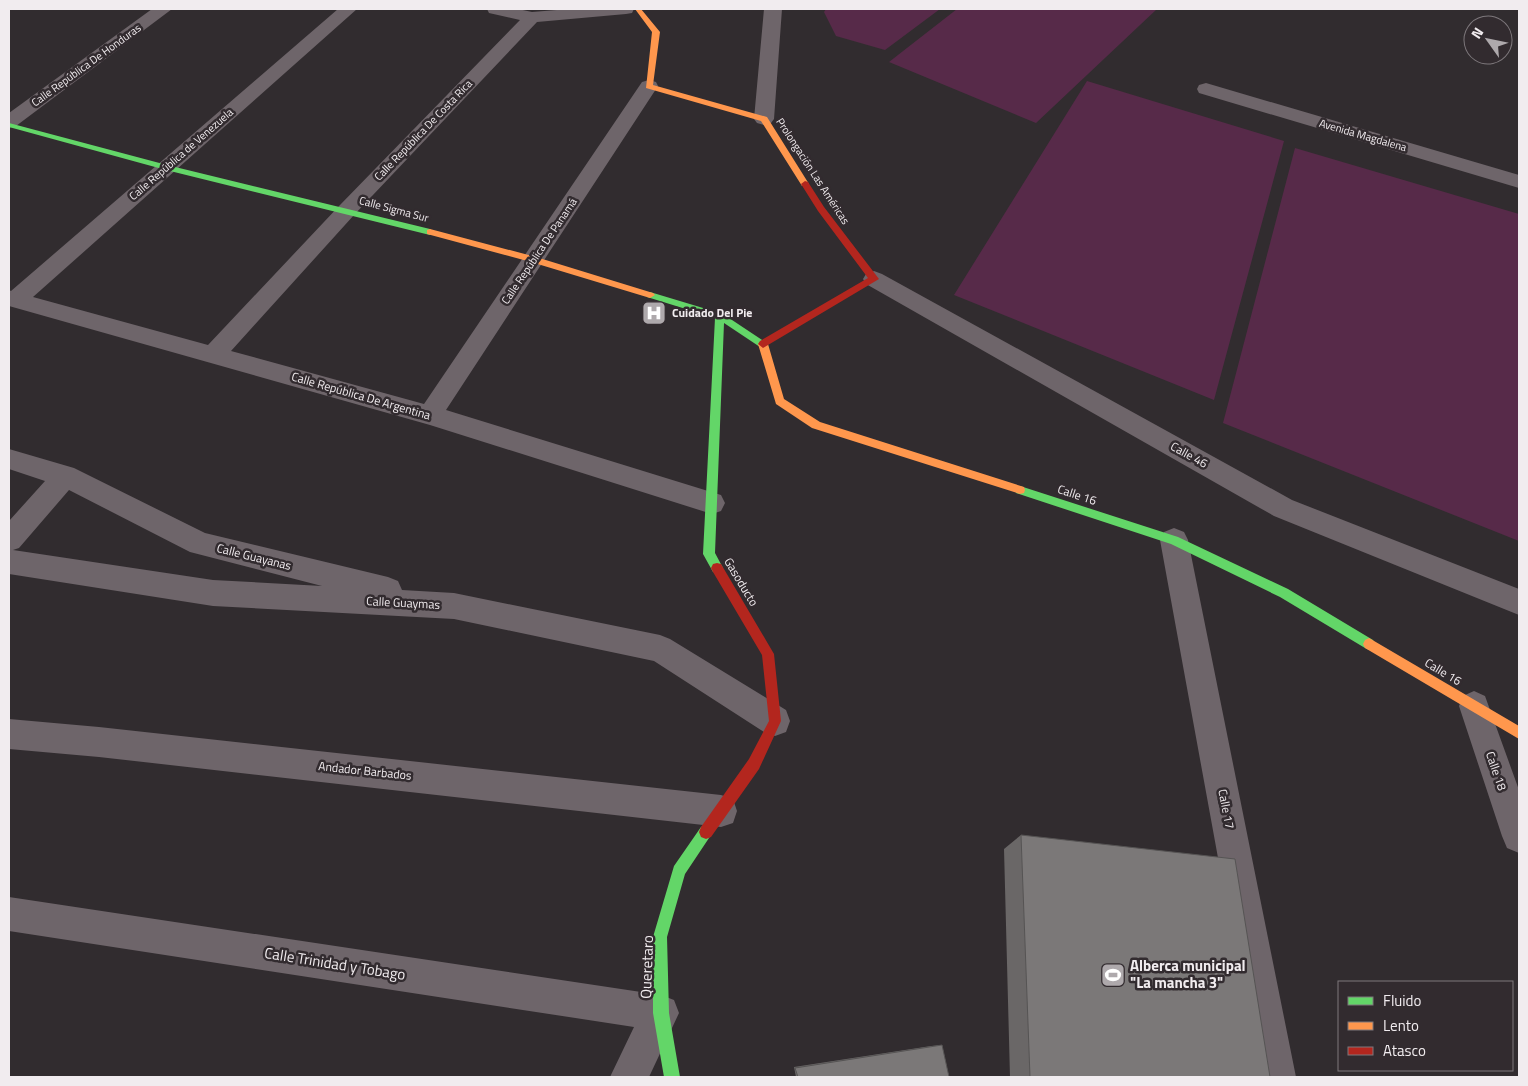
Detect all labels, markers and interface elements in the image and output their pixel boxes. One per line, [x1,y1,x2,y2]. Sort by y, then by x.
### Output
north arrow [1463,15,1513,65]
street label: Calle República De Honduras [28,20,144,110]
text: N [1465,23,1488,42]
street label: Calle República De Costa Rica [370,76,476,184]
street label: Calle República de Venezuela [125,104,237,204]
street label: Prolongación Las Américas [773,115,853,227]
street label: Avenida Magdalena [1317,115,1409,155]
street label: Calle Sigma Sur [357,192,431,226]
street label: Calle República De Panamá [497,194,581,307]
hospital icon: Cuidado Del Pie [641,300,667,326]
place label: Cuidado Del Pie [672,303,752,322]
street label: Calle República De Argentina [289,367,433,424]
street label: Calle 46 [1167,437,1212,473]
street label: Calle 16 [1055,479,1099,510]
street label: Calle Guayanas [215,538,294,575]
street label: Gasoducto [719,554,763,610]
street label: Calle Guaymas [366,591,441,614]
street label: Calle 16 [1421,653,1466,690]
street label: Calle 18 [1481,749,1512,793]
street label: Andador Barbados [318,756,413,785]
street label: Calle 17 [1213,787,1240,830]
street label: Queretaro [634,935,659,999]
street label: Calle Trinidad y Tobago [263,941,407,986]
place label: Alberca municipal "La mancha 3" [1130,954,1246,994]
sports icon: Alberca municipal "La mancha 3" [1100,962,1126,988]
legend [1338,981,1513,1071]
text: Fluido [1383,989,1422,1012]
text: Lento [1383,1014,1419,1037]
text: Atasco [1383,1039,1426,1062]

